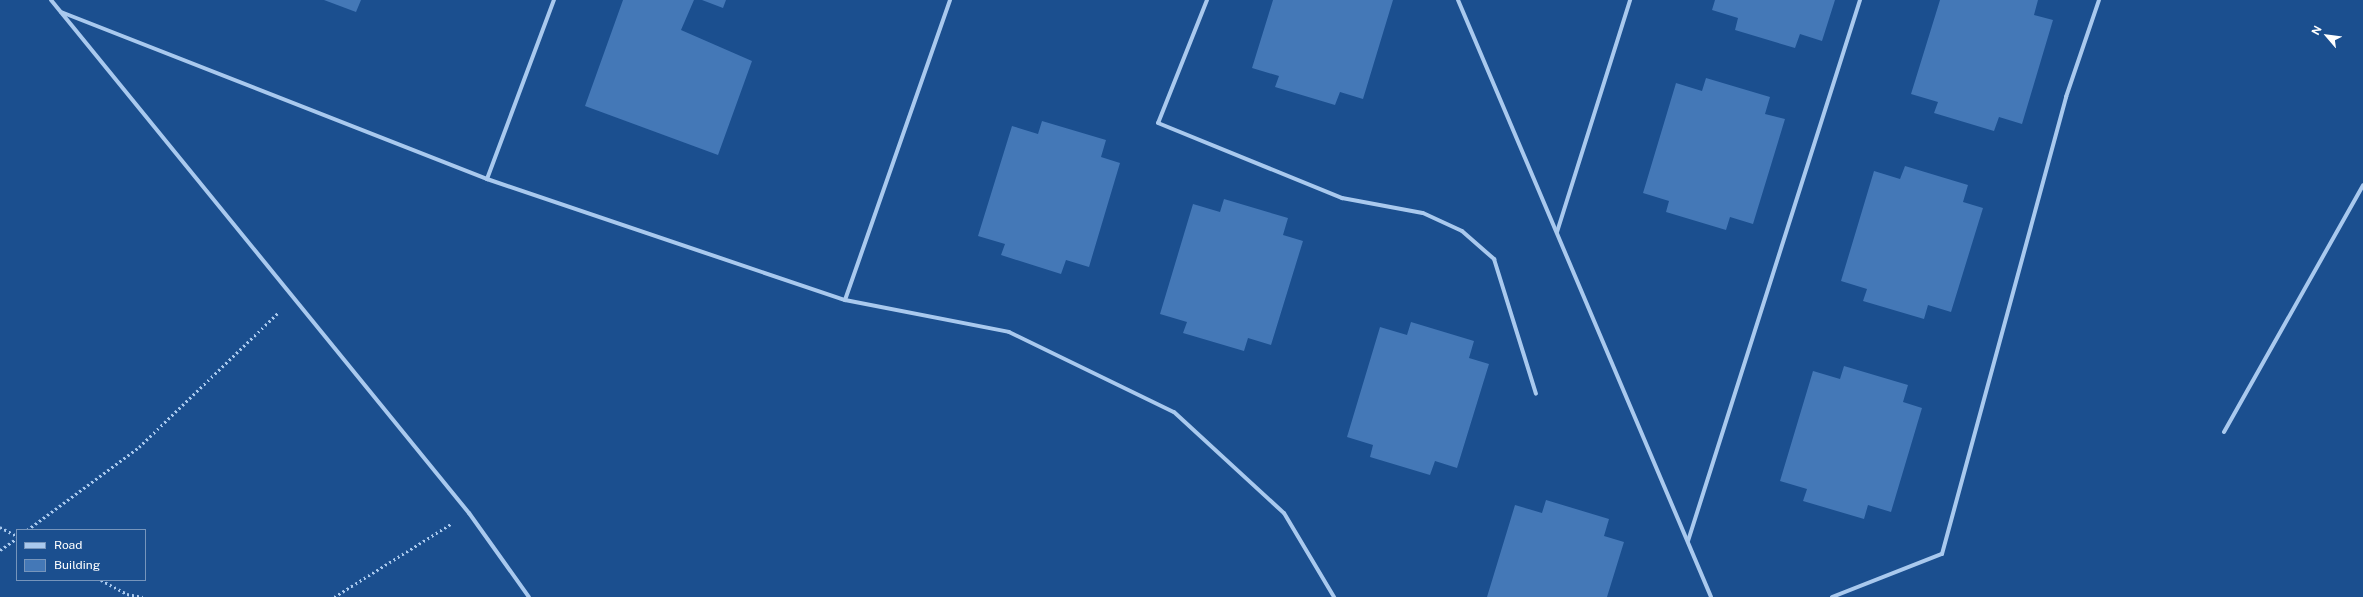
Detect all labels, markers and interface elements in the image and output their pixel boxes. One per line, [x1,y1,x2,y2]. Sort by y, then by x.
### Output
north arrow [2307,16,2347,56]
text: N [2309,24,2324,37]
legend [16,529,146,581]
text: Road [54,538,82,552]
text: Building [54,558,100,572]

